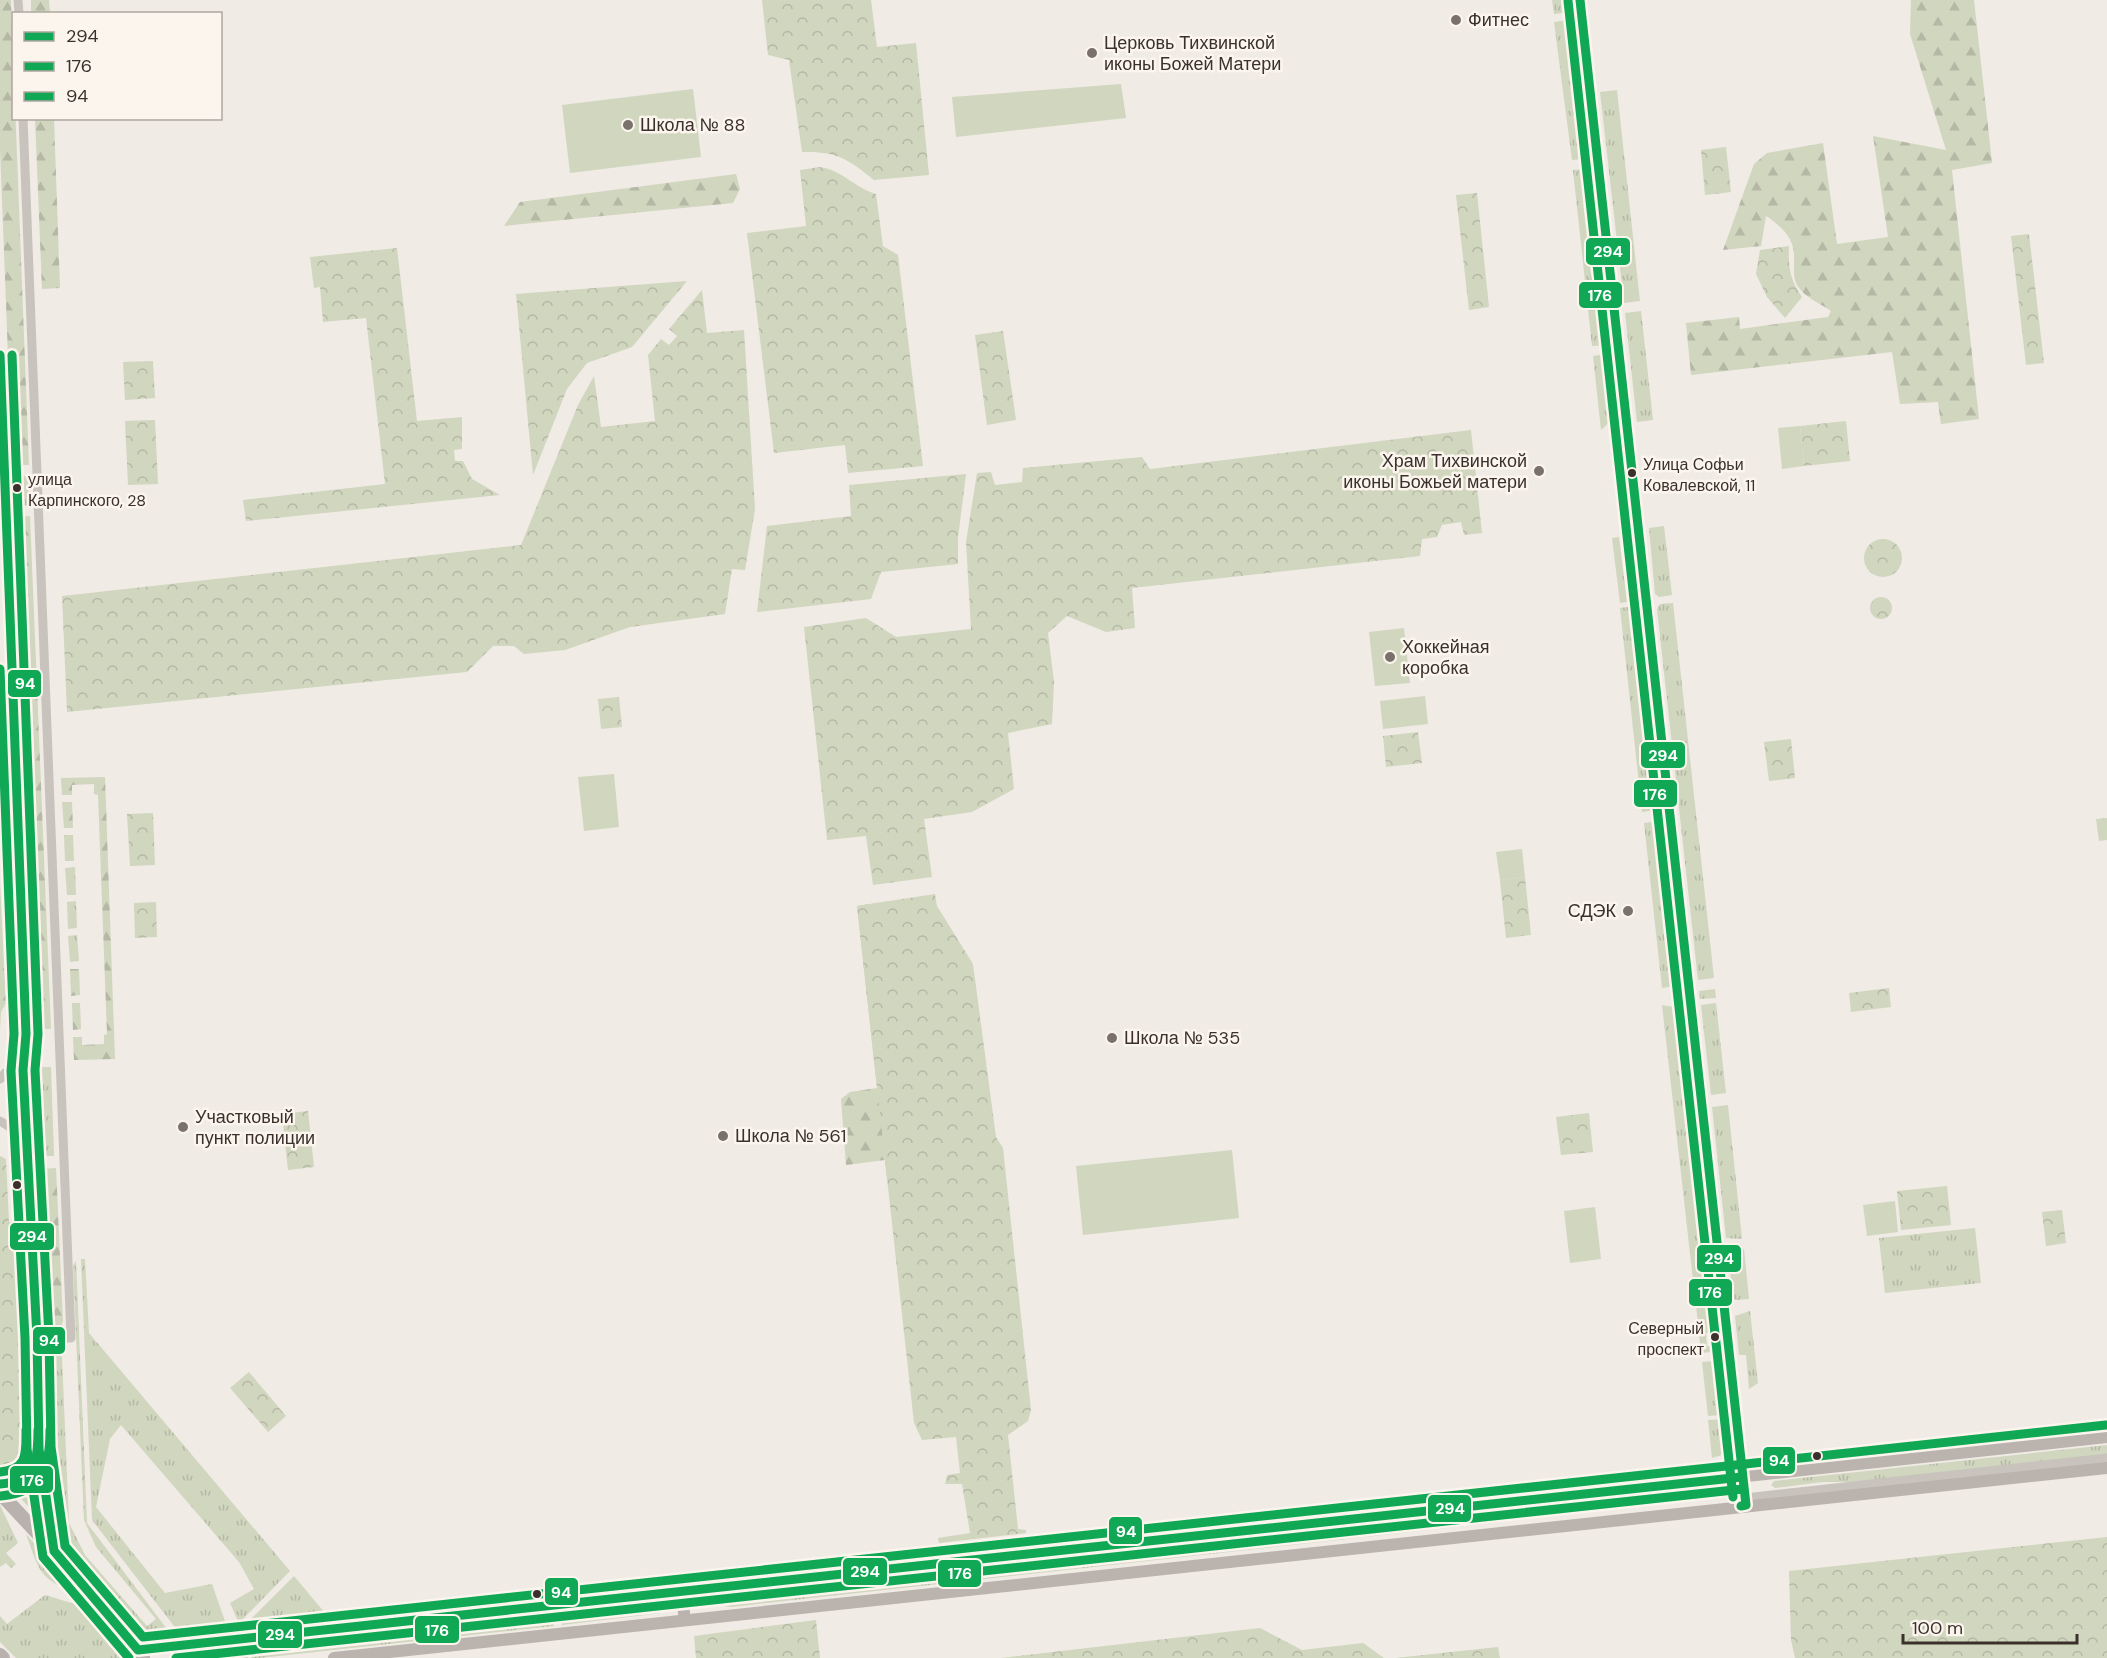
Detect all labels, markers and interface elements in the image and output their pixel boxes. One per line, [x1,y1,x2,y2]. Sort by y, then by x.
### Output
place label: Фитнес [1468,8,1529,32]
legend [12,12,222,120]
marker: Фитнес [1449,13,1463,27]
text: 294 [66,24,98,48]
place label: Церковь Тихвинской иконы Божей Матери [1104,31,1281,76]
marker: Церковь Тихвинской иконы Божей Матери [1085,46,1099,60]
text: 176 [66,54,92,78]
text: 94 [66,84,88,108]
place label: Школа № 88 [640,113,745,137]
marker: Школа № 88 [621,118,635,132]
line badge: 294 [1585,237,1631,266]
text: 294 [1593,241,1623,262]
line badge: 176 [1578,281,1623,309]
text: 176 [1588,285,1612,306]
place label: Храм Тихвинской иконы Божьей матери [1343,449,1527,494]
place label: Улица Софьи Ковалевской, 11 [1643,454,1755,496]
marker: Храм Тихвинской иконы Божьей матери [1532,464,1546,478]
marker: Улица Софьи Ковалевской, 11 [1626,467,1638,479]
place label: улица Карпинского, 28 [28,469,146,511]
marker: улица Карпинского, 28 [11,482,23,494]
place label: Хоккейная коробка [1402,635,1490,680]
marker: Хоккейная коробка [1383,650,1397,664]
line badge: 94 [7,669,42,698]
text: 94 [15,673,35,694]
line badge: 294 [1640,741,1686,769]
text: 294 [1648,745,1678,766]
line badge: 176 [1633,779,1678,808]
text: 176 [1643,784,1667,805]
place label: СДЭК [1568,899,1617,923]
marker: СДЭК [1621,904,1635,918]
place label: Школа № 535 [1124,1026,1240,1050]
marker: Школа № 535 [1105,1031,1119,1045]
place label: Участковый пункт полиции [195,1105,315,1150]
marker: Участковый пункт полиции [176,1120,190,1134]
place label: Школа № 561 [735,1124,847,1148]
marker: Школа № 561 [716,1129,730,1143]
unlabelled marker [11,1179,23,1191]
line badge: 294 [9,1222,55,1251]
text: 294 [17,1226,47,1247]
line badge: 294 [1696,1244,1742,1273]
text: 294 [1704,1248,1734,1269]
line badge: 176 [1688,1278,1733,1307]
text: 176 [1698,1282,1722,1303]
place label: Северный проспект [1628,1318,1705,1360]
line badge: 94 [32,1326,66,1355]
text: 94 [39,1330,59,1351]
marker: Северный проспект [1709,1331,1721,1343]
line badge: 94 [1762,1446,1796,1475]
text: 94 [1769,1450,1789,1471]
unlabelled marker [1811,1450,1823,1462]
line badge: 176 [9,1465,54,1494]
text: 176 [20,1470,44,1491]
line badge: 294 [1427,1494,1472,1523]
text: 294 [1435,1498,1465,1519]
line badge: 94 [1108,1516,1143,1545]
text: 94 [1116,1521,1136,1542]
line badge: 294 [842,1557,888,1586]
line badge: 176 [937,1559,982,1588]
text: 294 [850,1561,880,1582]
text: 176 [948,1563,972,1584]
line badge: 94 [544,1577,579,1606]
text: 94 [551,1582,571,1603]
unlabelled marker [531,1588,543,1600]
scale bar [1903,1607,2077,1645]
line badge: 176 [414,1615,460,1644]
text: 100 m [1912,1616,1963,1640]
line badge: 294 [257,1620,303,1649]
text: 176 [425,1620,449,1641]
text: 294 [265,1624,295,1645]

